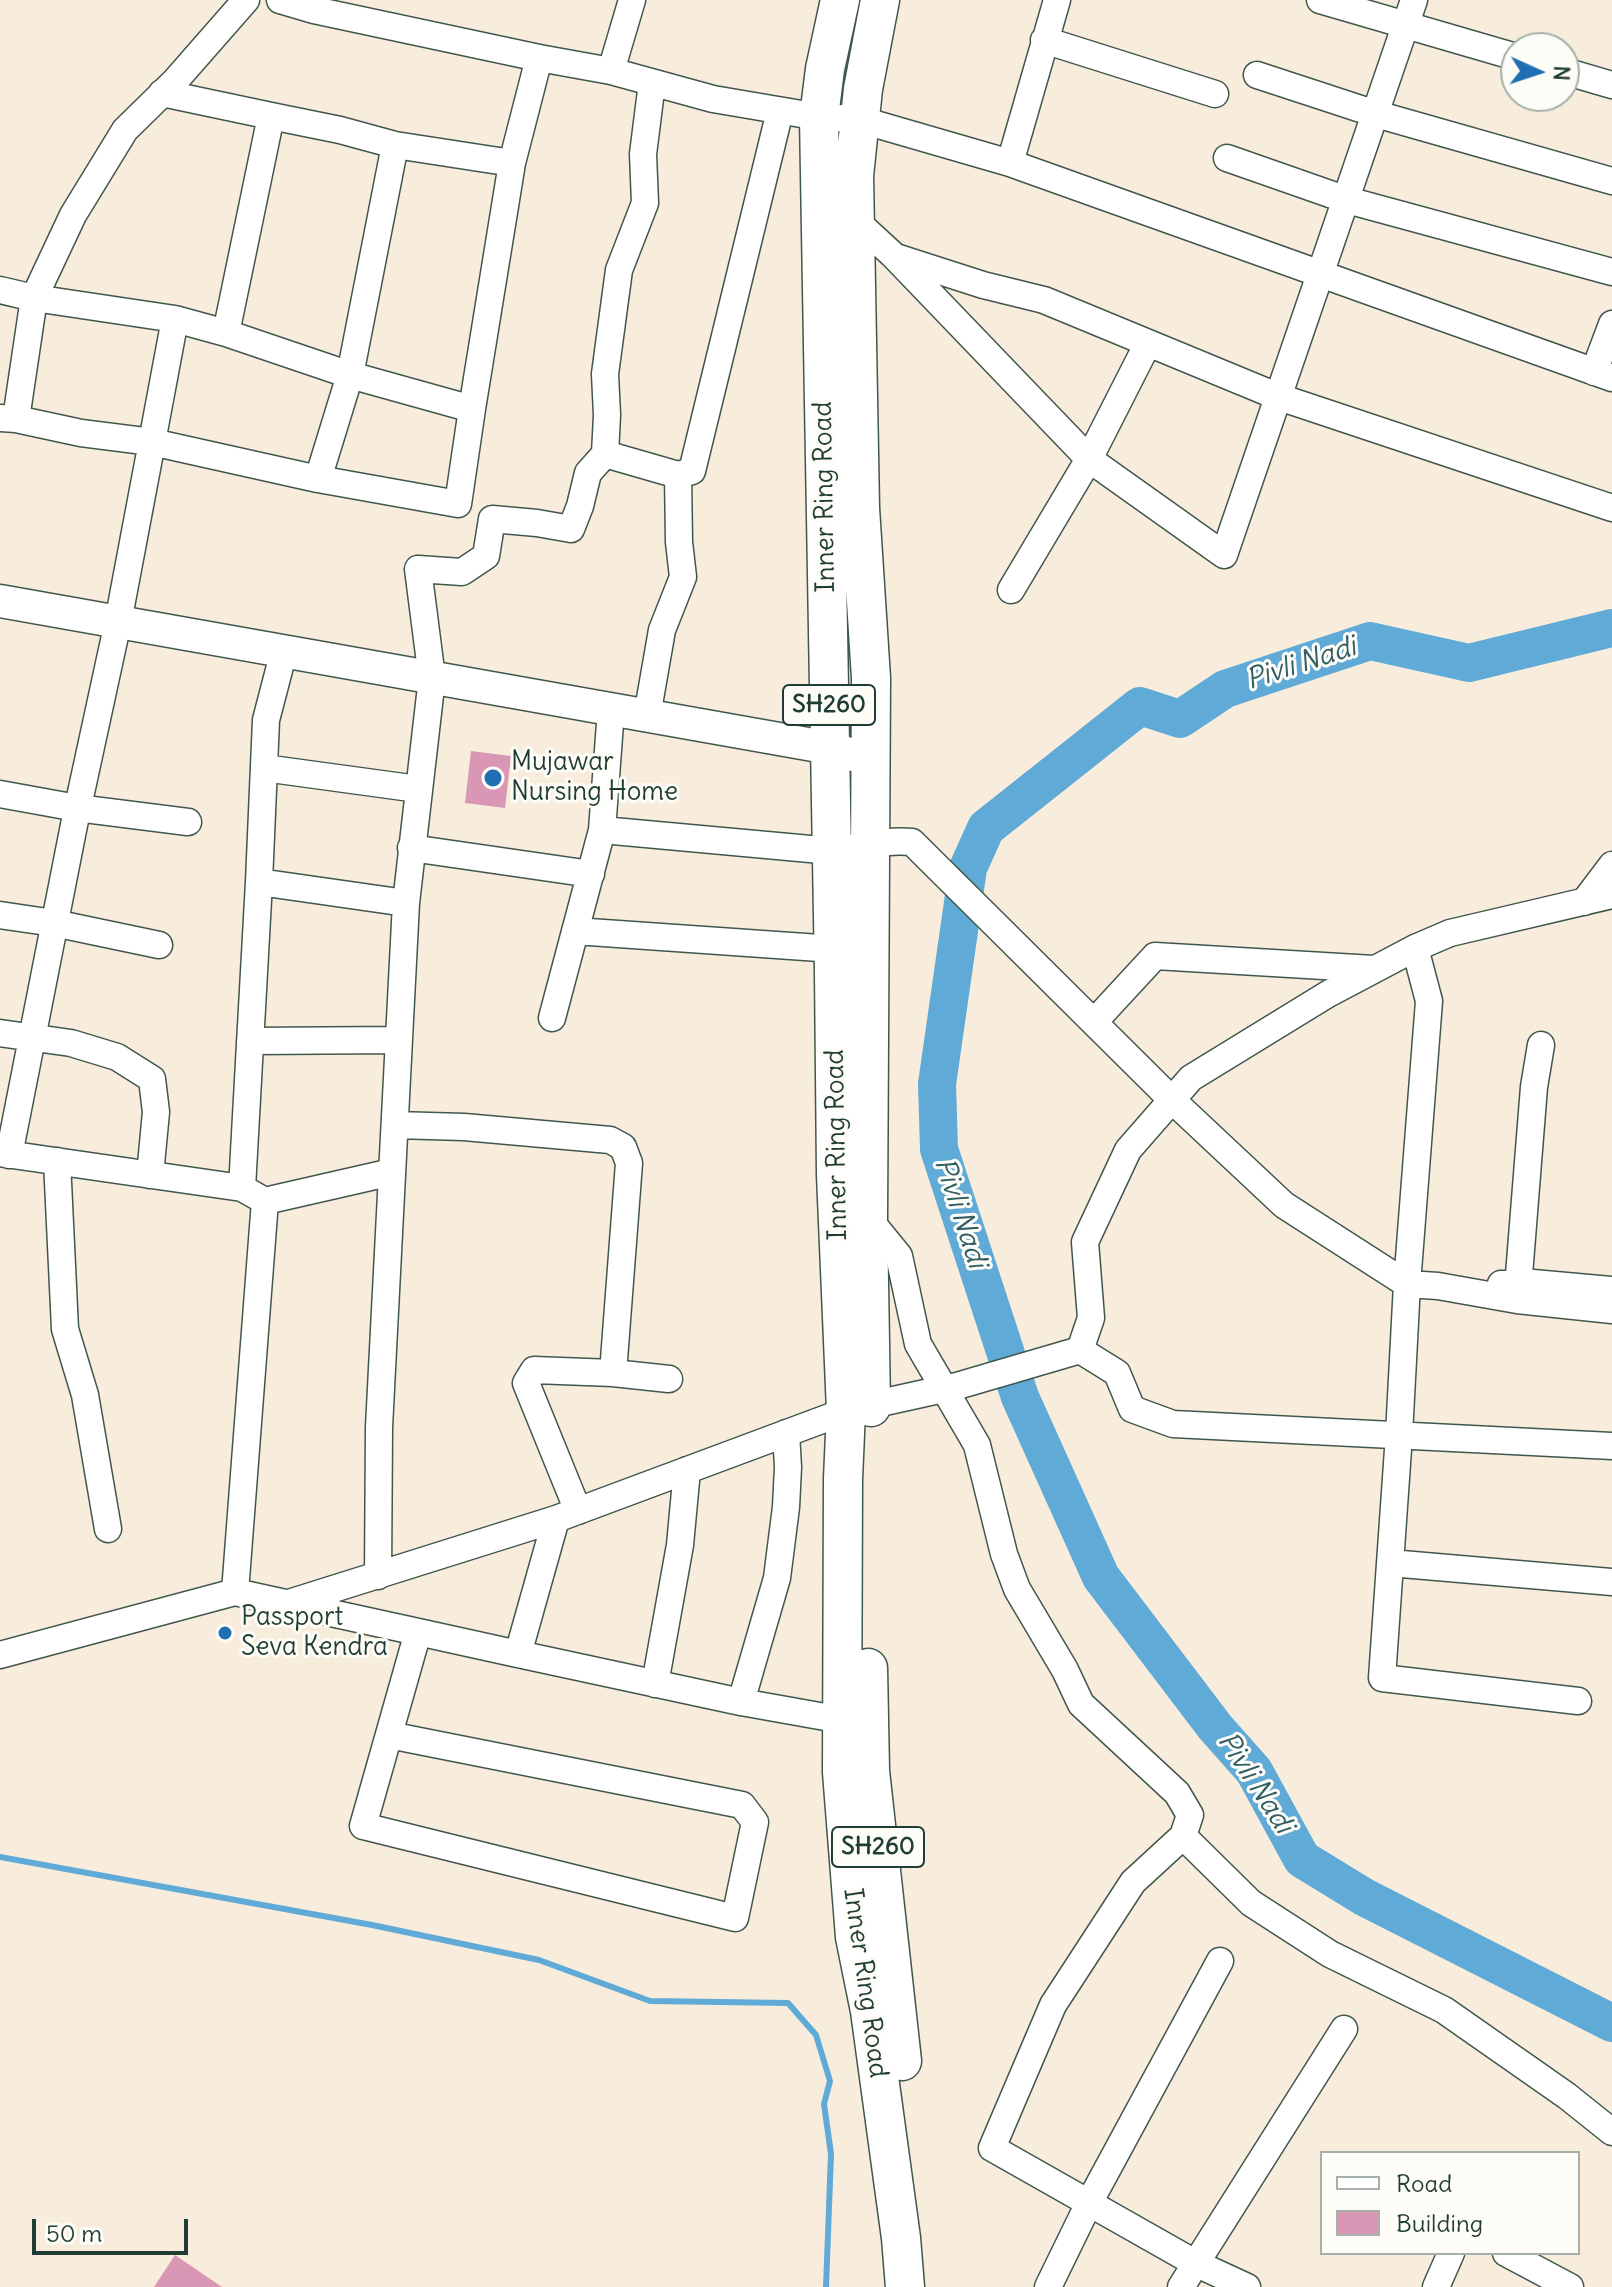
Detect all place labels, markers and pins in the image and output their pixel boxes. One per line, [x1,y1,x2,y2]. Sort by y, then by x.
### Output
place label: Mujawar Nursing Home [511,747,678,808]
marker: Mujawar Nursing Home [482,767,504,789]
place label: Passport Seva Kendra [241,1602,388,1664]
marker: Passport Seva Kendra [216,1624,234,1642]

